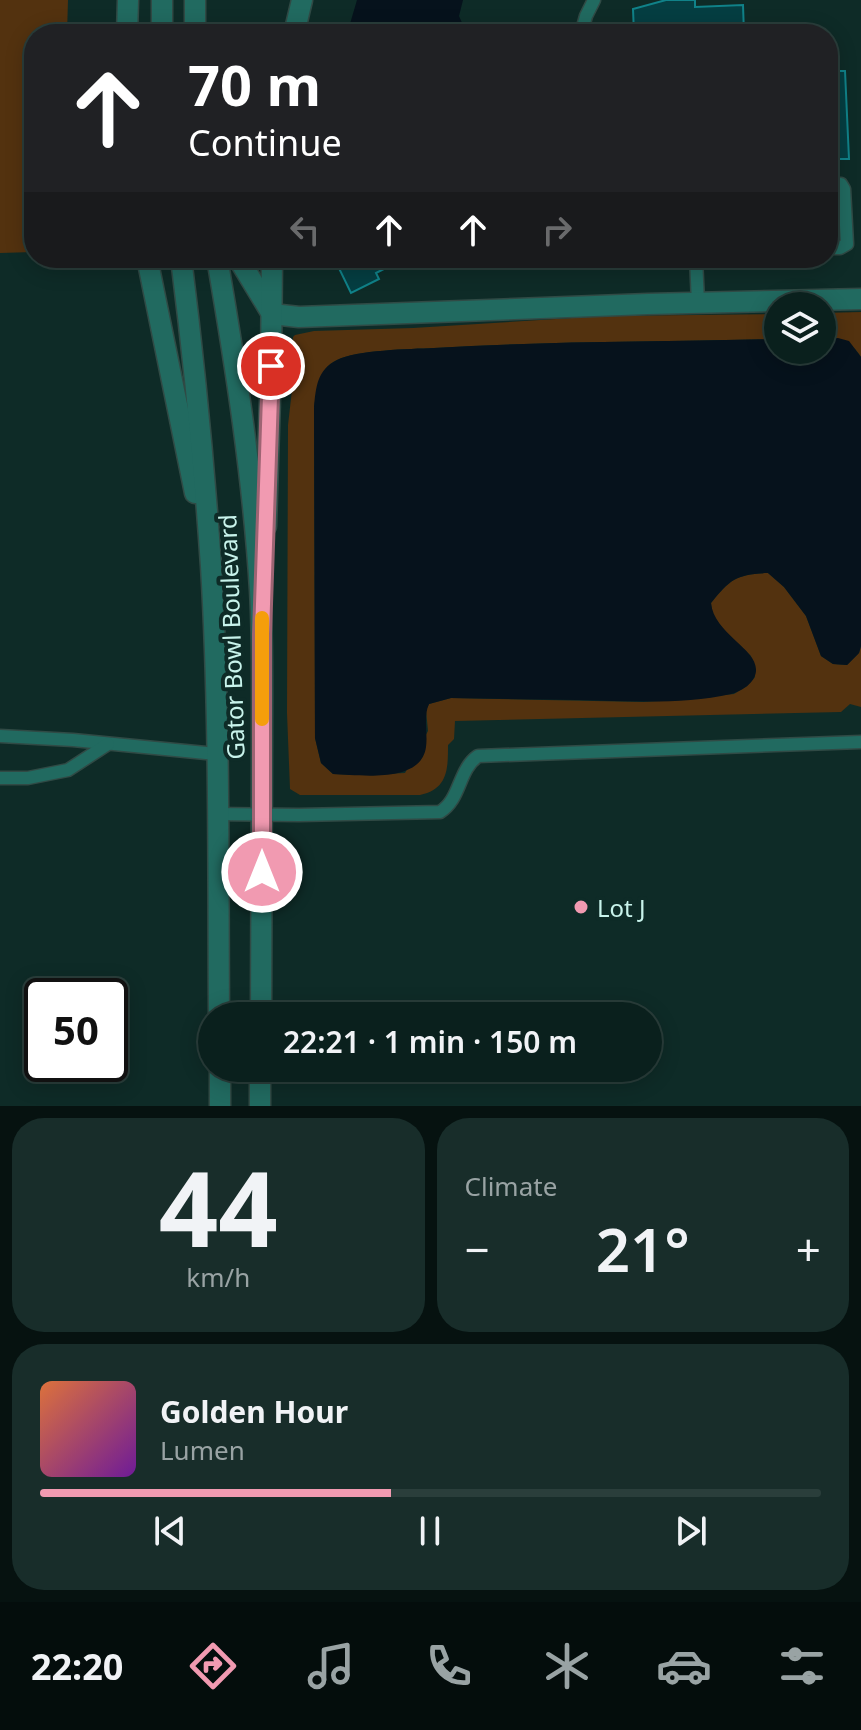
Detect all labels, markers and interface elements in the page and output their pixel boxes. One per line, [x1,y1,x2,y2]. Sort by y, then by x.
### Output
text: 70 m [188,46,321,122]
icon: ahead [56,56,160,160]
text: Continue [188,118,342,167]
icon: left [283,208,327,252]
icon: ahead [367,208,411,252]
icon: ahead [451,208,495,252]
icon: right [535,208,579,252]
map controls [764,292,836,364]
button: layers [764,292,836,364]
pin [237,332,305,400]
icon: arrive [249,344,293,388]
street label: Gator Bowl Boulevard [210,514,252,760]
position arrow [220,830,304,914]
place label: Lot J [597,891,646,924]
marker: Lot J [572,898,590,916]
speed limit sign: 50 [24,978,128,1082]
text: 22:21 · 1 min · 150 m [283,1021,577,1062]
text: 44 [159,1136,278,1277]
text: Climate [465,1168,557,1204]
text: 21° [596,1208,690,1290]
text: − [465,1219,490,1279]
text: + [796,1219,821,1279]
text: km/h [186,1259,250,1295]
text: Golden Hour [160,1391,348,1432]
text: Lumen [160,1432,245,1468]
icon: previous [148,1509,192,1553]
icon: pause [408,1509,452,1553]
icon: next [669,1509,713,1553]
icon: directions [185,1638,241,1694]
icon: music [303,1638,359,1694]
icon: phone [421,1638,477,1694]
icon: climate [539,1638,595,1694]
icon: car [656,1638,712,1694]
icon: filters [774,1638,830,1694]
text: 22:20 [31,1642,123,1691]

